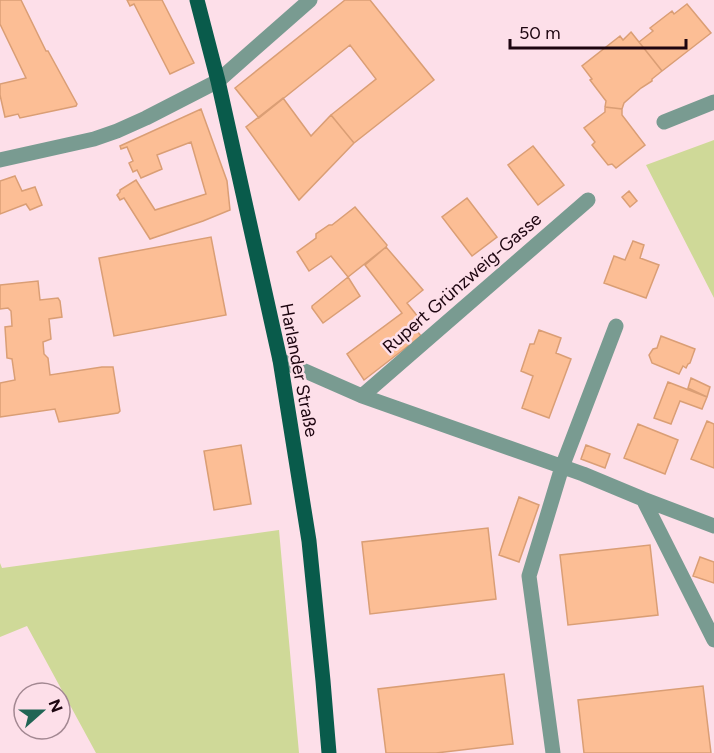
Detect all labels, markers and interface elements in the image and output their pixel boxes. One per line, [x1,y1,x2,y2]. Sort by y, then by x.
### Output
scale bar [510,12,686,50]
text: 50 m [519,22,561,44]
street label: Rupert Grünzweig-Gasse [378,208,546,358]
street label: Harlander Straße [275,301,323,439]
north arrow [12,681,72,741]
text: N [44,697,67,715]

